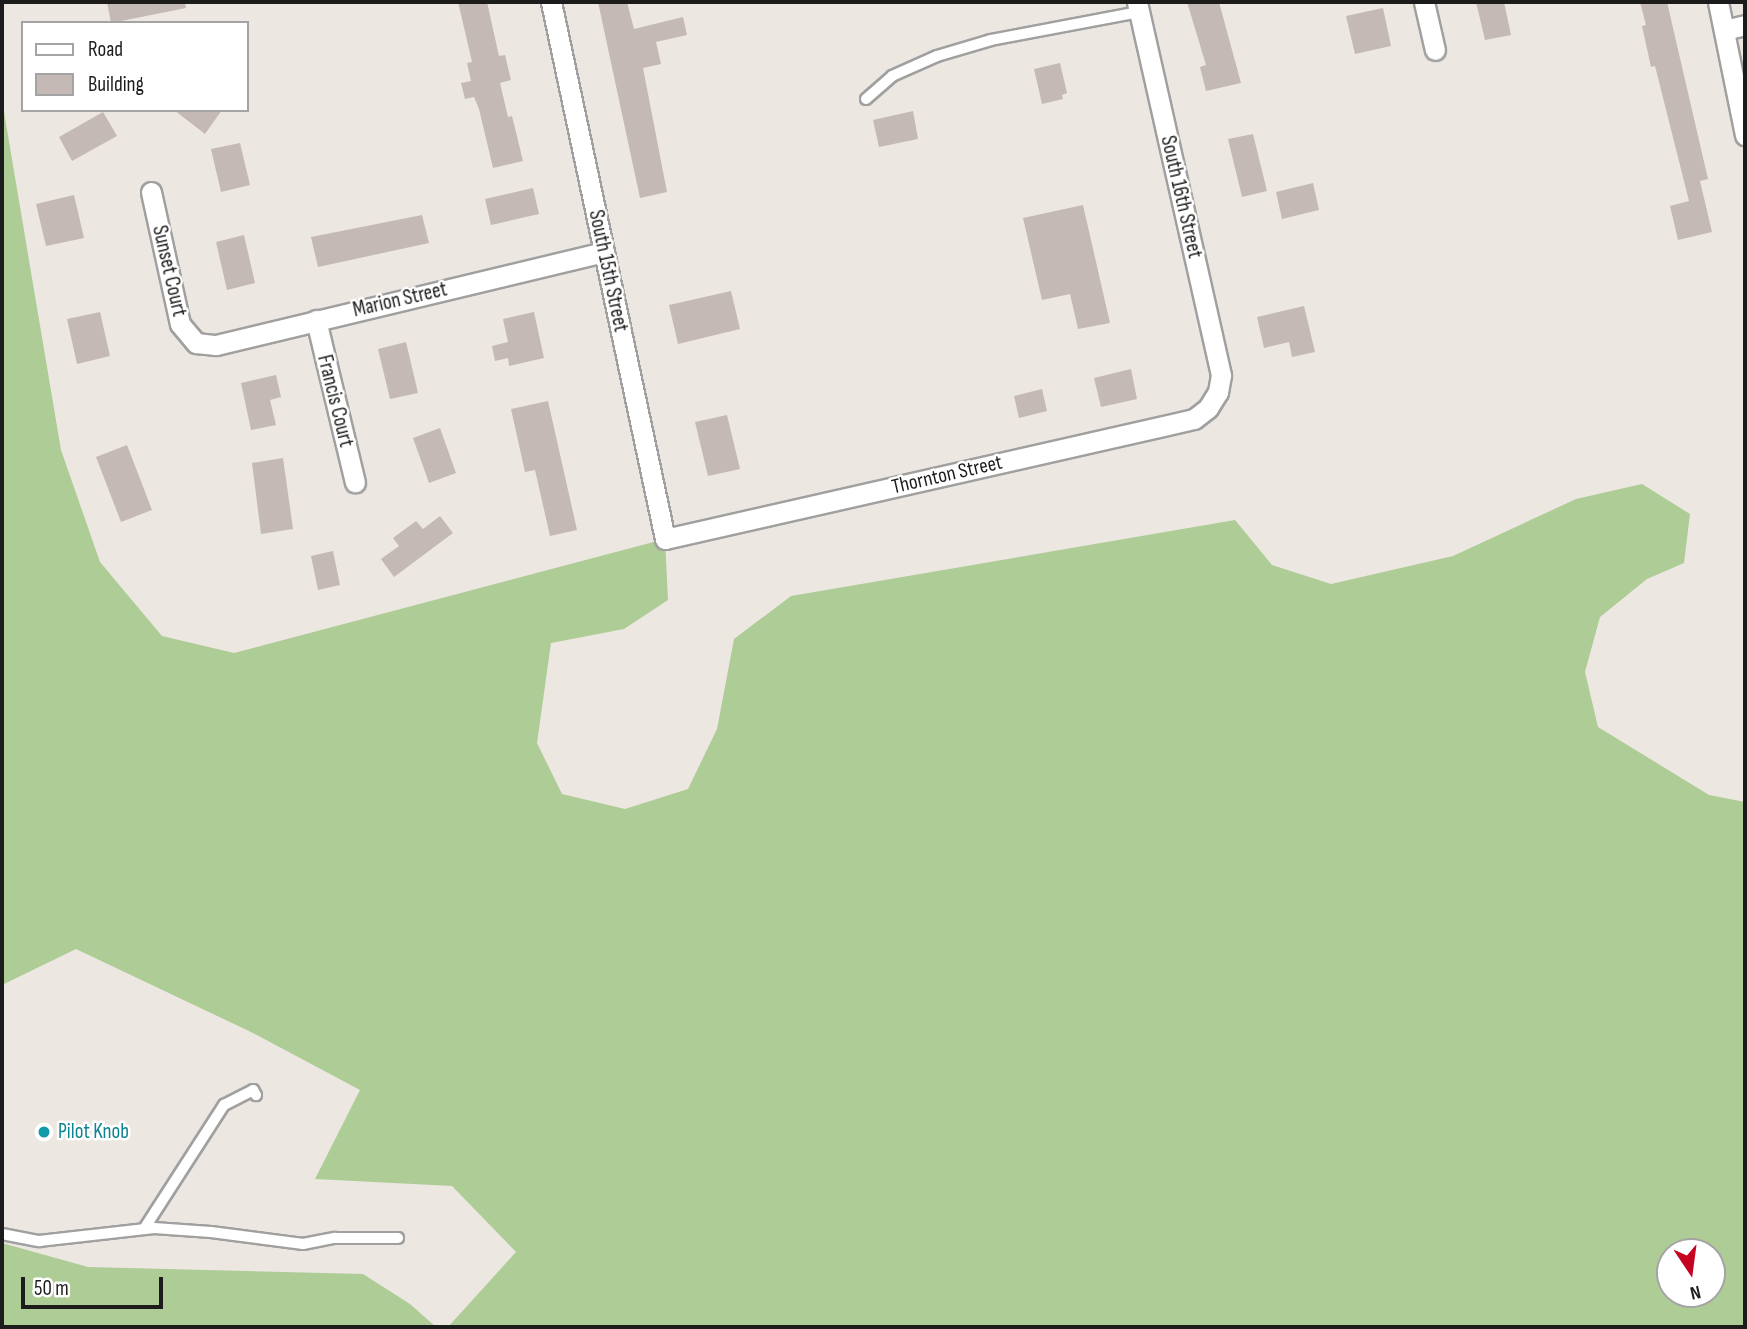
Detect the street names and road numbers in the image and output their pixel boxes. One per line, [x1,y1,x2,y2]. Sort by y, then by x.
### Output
street label: South 16th Street [1155,133,1207,261]
street label: South 15th Street [583,208,633,334]
street label: Sunset Court [146,223,192,319]
street label: Marion Street [350,277,450,323]
street label: Francis Court [311,352,359,450]
street label: Thornton Street [889,450,1005,500]

